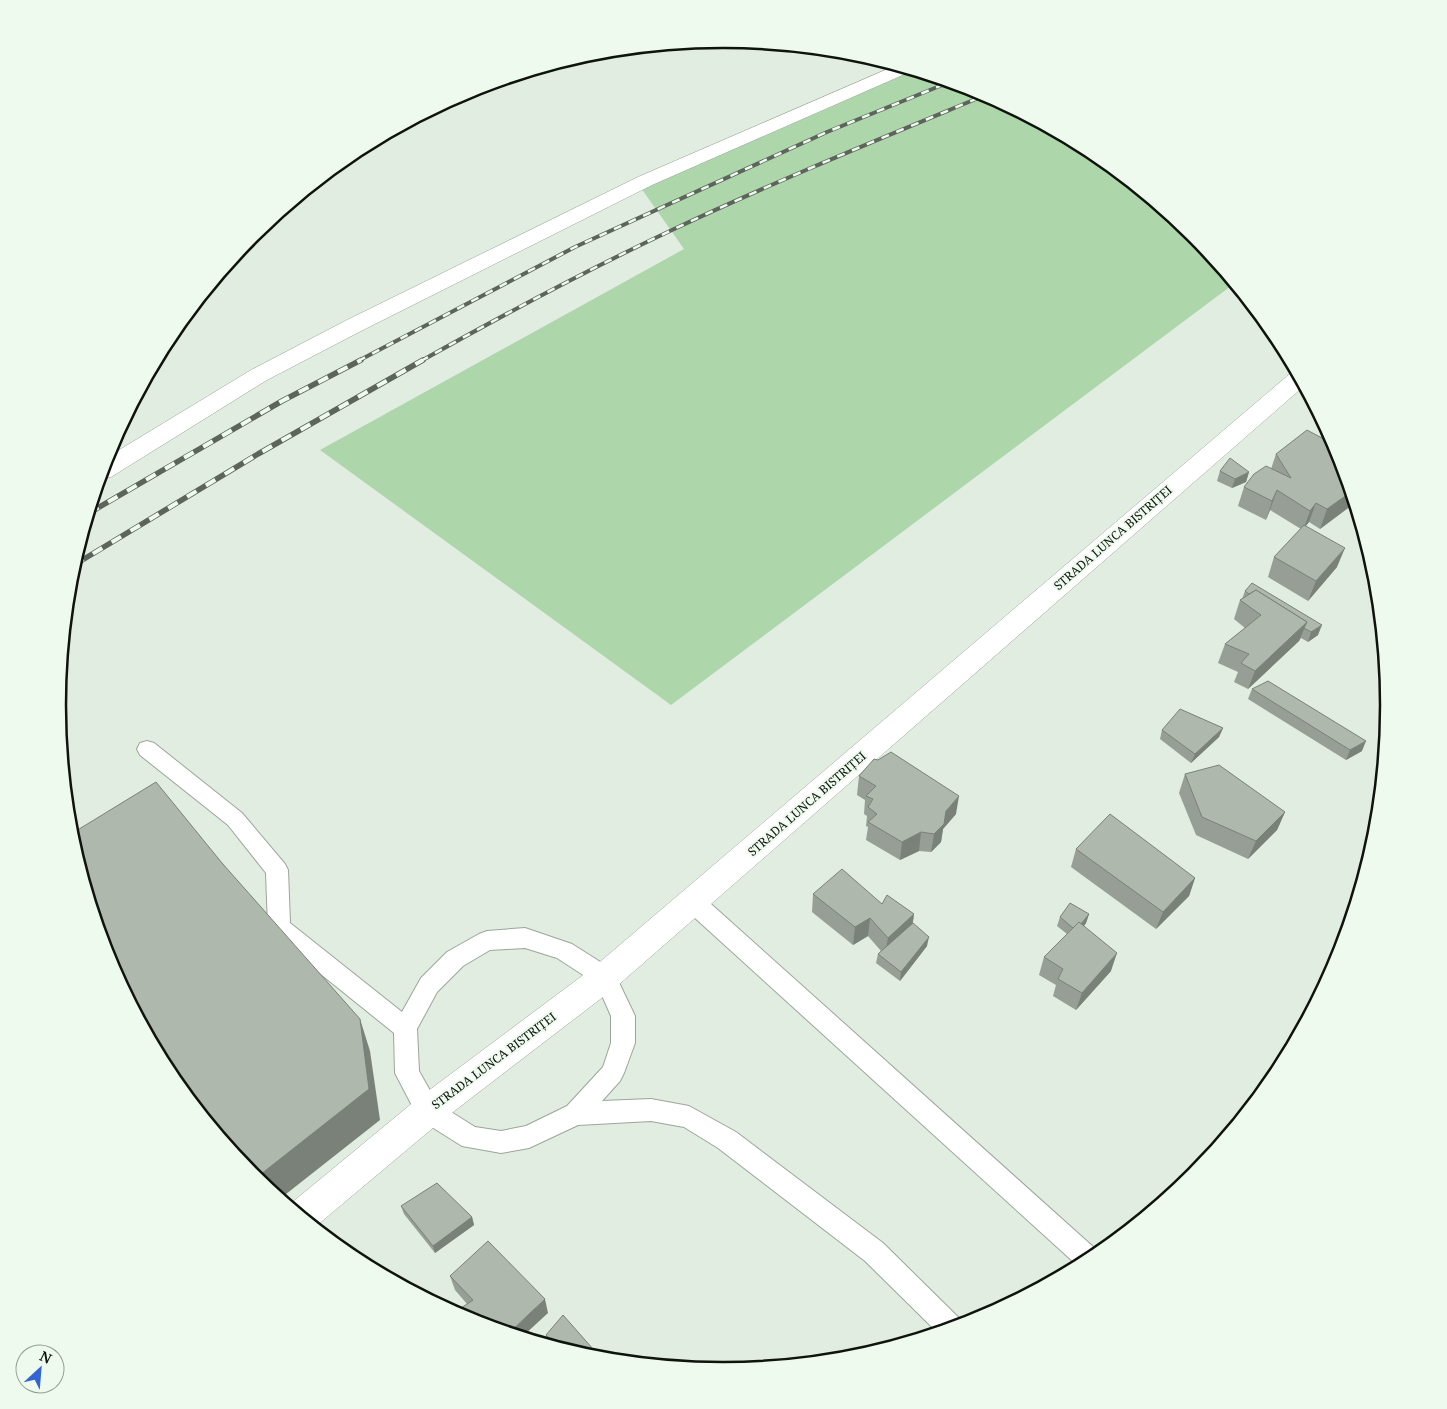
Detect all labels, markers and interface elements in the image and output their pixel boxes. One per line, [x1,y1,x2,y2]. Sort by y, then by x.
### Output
street label: STRADA LUNCA BISTRIȚEI [1050,481,1175,594]
street label: STRADA LUNCA BISTRIȚEI [744,747,869,860]
street label: STRADA LUNCA BISTRIȚEI [428,1008,559,1113]
north arrow [15,1344,65,1394]
text: N [37,1346,55,1368]

